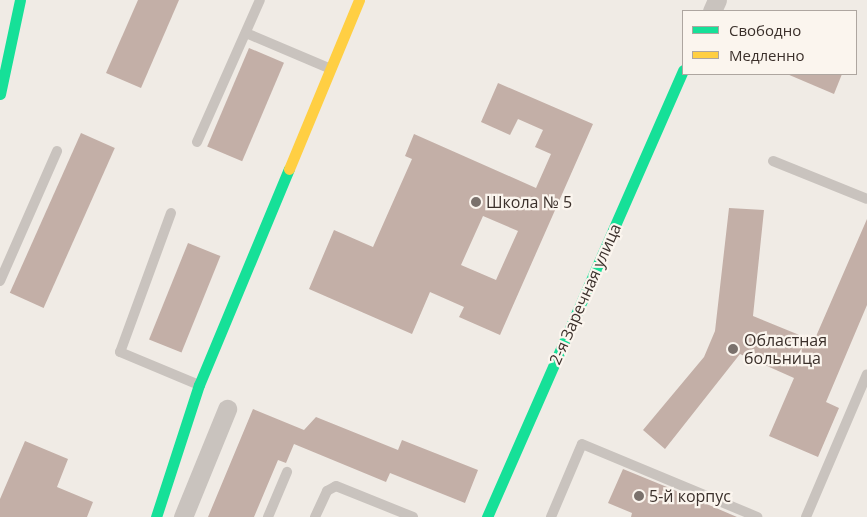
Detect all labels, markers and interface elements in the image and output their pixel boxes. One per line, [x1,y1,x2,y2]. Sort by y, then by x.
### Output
legend [682,10,857,75]
text: Свободно [729,20,801,40]
text: Медленно [729,45,805,65]
place label: Школа № 5 [486,192,572,212]
marker: Школа № 5 [470,196,482,208]
street label: 2-я Заречная улица [545,221,625,367]
place label: Областная больница [744,330,827,368]
marker: Областная больница [726,342,740,356]
place label: 5-й корпус [649,486,731,506]
marker: 5-й корпус [633,490,645,502]

